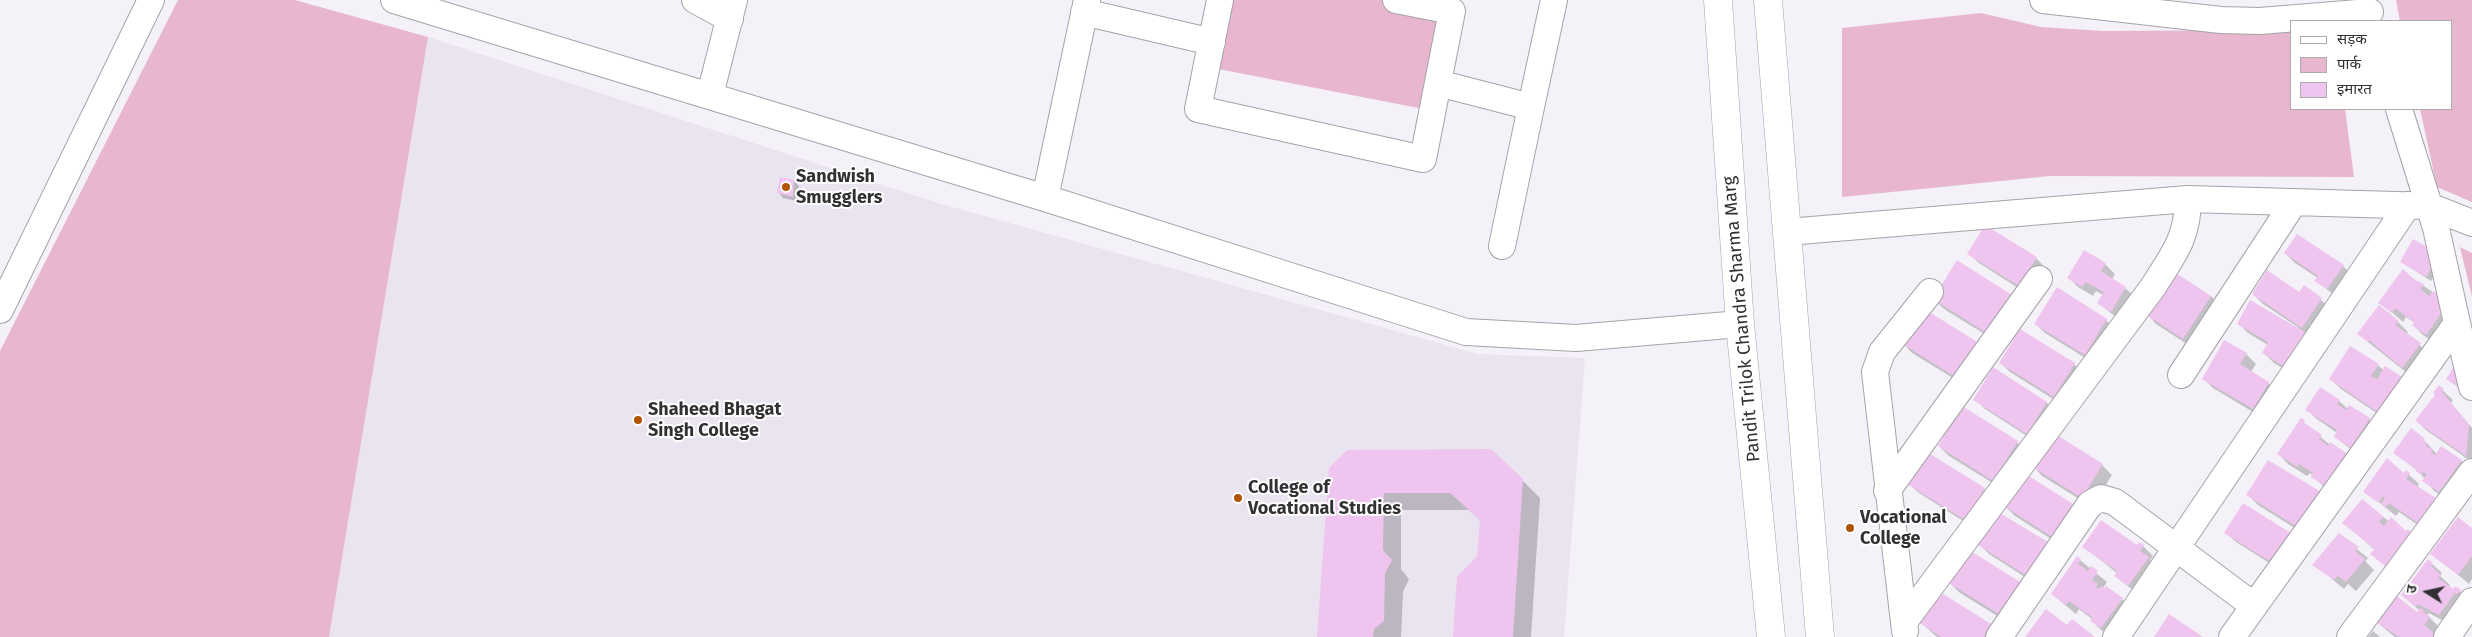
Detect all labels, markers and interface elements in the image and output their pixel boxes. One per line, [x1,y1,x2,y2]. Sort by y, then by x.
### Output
legend [2290,20,2452,110]
text: सड़क [2337,30,2367,48]
text: पार्क [2337,55,2361,73]
text: इमारत [2337,80,2372,98]
place label: Sandwish Smugglers [796,166,883,208]
street label: Pandit Trilok Chandra Sharma Marg [1719,175,1765,463]
marker: Sandwish Smugglers [780,181,792,193]
place label: Shaheed Bhagat Singh College [648,399,781,442]
marker: Shaheed Bhagat Singh College [632,414,644,426]
place label: College of Vocational Studies [1248,477,1401,520]
marker: College of Vocational Studies [1232,492,1244,504]
place label: Vocational College [1860,507,1947,550]
marker: Vocational College [1844,522,1856,534]
north arrow [2402,567,2452,617]
text: उ [2403,584,2421,595]

